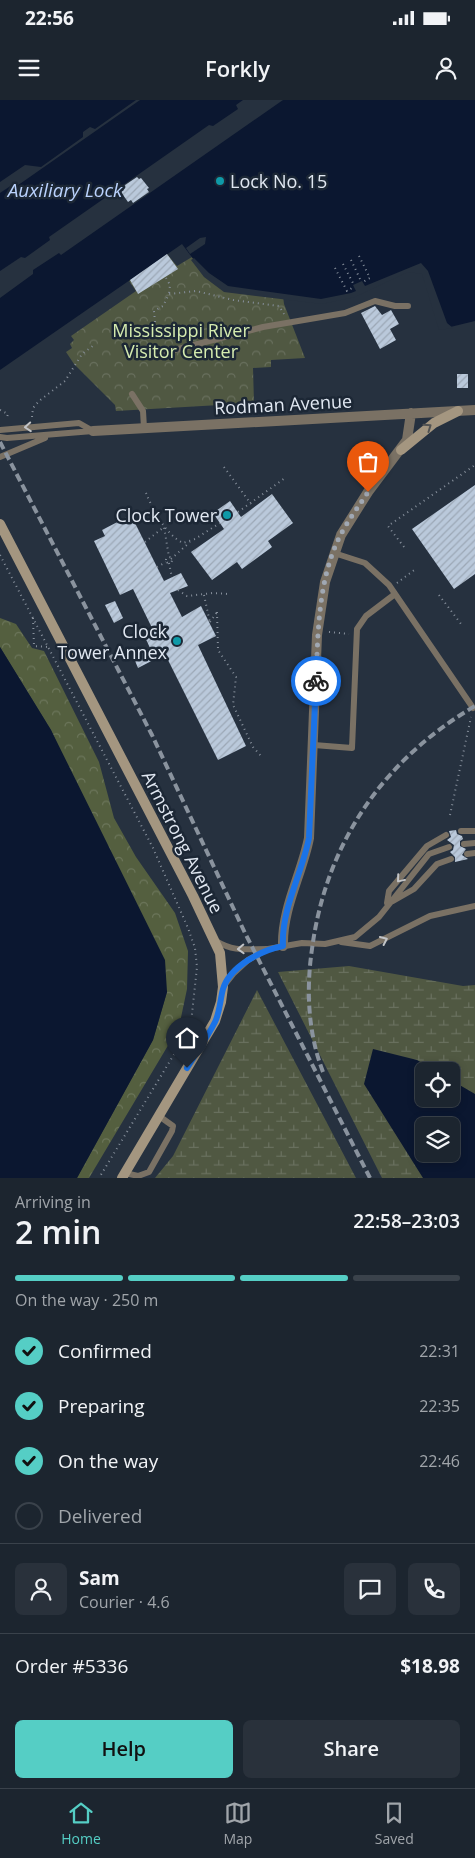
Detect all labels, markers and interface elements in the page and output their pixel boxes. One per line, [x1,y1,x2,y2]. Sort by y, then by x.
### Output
text: 22:56 [25,5,74,31]
text: Forkly [205,53,270,83]
icon: menu [15,54,43,82]
icon: person [432,54,460,82]
place label: Lock No. 15 [230,169,327,193]
marker: Lock No. 15 [214,175,226,187]
water label: Auxiliary Lock [6,177,123,203]
park label: Mississippi River Visitor Center [112,318,250,363]
street label: Rodman Avenue [213,388,353,420]
one-way arrow [23,421,31,432]
one-way arrow [422,424,431,433]
pin [347,441,389,492]
icon: bag [354,448,382,476]
place label: Clock Tower [115,503,218,527]
marker: Clock Tower [221,509,233,521]
place label: Clock Tower Annex [57,619,168,664]
marker: Clock Tower Annex [171,635,183,647]
courier [291,656,341,706]
icon: bike [302,667,330,695]
street label: Armstrong Avenue [137,767,229,917]
one-way arrow [396,873,405,882]
one-way arrow [379,935,388,946]
one-way arrow [236,944,244,954]
pin [166,1017,208,1068]
icon: home [173,1024,201,1052]
map controls [415,1062,460,1162]
button: locate [415,1062,460,1107]
button: layers [415,1117,460,1162]
text: Arriving in [15,1191,91,1213]
text: 22:58–23:03 [353,1208,460,1234]
text: 2 min [15,1210,101,1253]
text: On the way · 250 m [15,1289,158,1311]
icon: check [15,1337,43,1365]
text: Confirmed [58,1338,152,1364]
text: 22:31 [419,1340,460,1362]
icon: check [15,1392,43,1420]
text: Preparing [58,1393,145,1419]
text: 22:35 [419,1395,460,1417]
icon: check [15,1447,43,1475]
text: On the way [58,1448,158,1474]
text: 22:46 [419,1450,460,1472]
text: Delivered [58,1503,142,1529]
button: person [15,1563,67,1615]
button: chat [344,1563,396,1615]
button: phone [408,1563,460,1615]
text: Sam [79,1565,120,1591]
text: Courier · 4.6 [79,1591,170,1613]
text: Order #5336 [15,1653,128,1679]
text: $18.98 [400,1653,460,1679]
button: Help [15,1720,233,1778]
button: Share [243,1720,460,1778]
tab: Home [61,1799,101,1848]
tab: Map [223,1799,252,1848]
tab: Saved [375,1799,414,1848]

